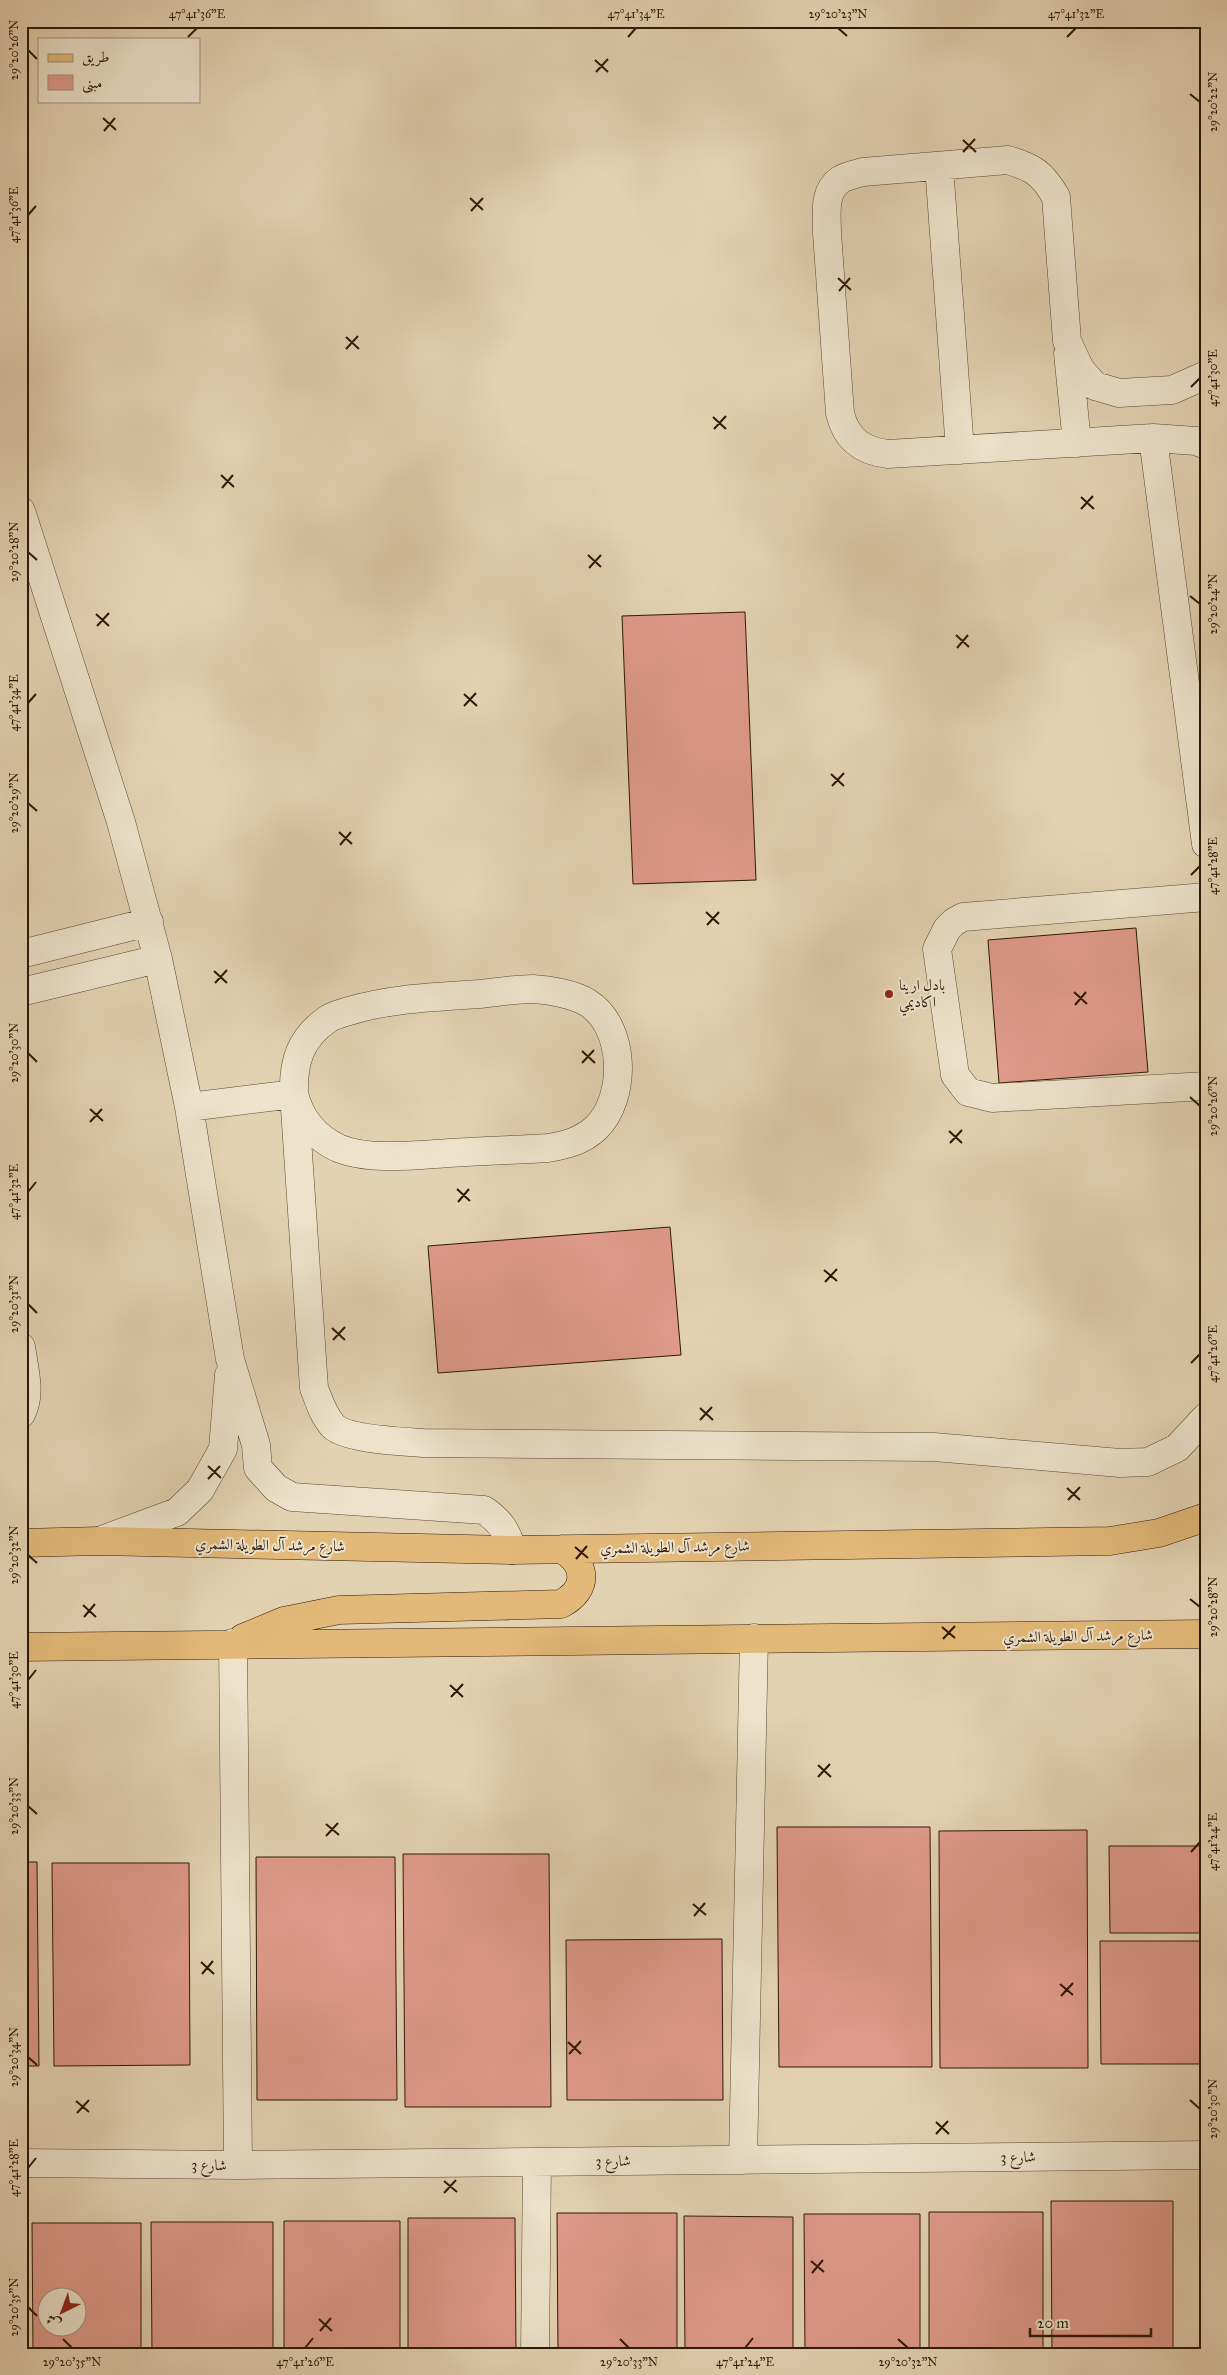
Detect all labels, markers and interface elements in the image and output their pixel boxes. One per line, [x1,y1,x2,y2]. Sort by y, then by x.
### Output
text: 47°41'36"E [169,7,226,21]
text: 47°41'34"E [608,7,665,21]
text: 29°20'23"N [808,7,868,21]
text: 47°41'32"E [1048,7,1105,21]
text: 29°20'26"N [7,20,21,80]
legend [38,38,200,102]
text: طريق [82,48,109,67]
text: 29°20'22"N [1206,72,1220,132]
text: مبنى [82,74,102,94]
text: 47°41'36"E [7,186,21,243]
text: 47°41'30"E [1206,349,1220,407]
text: 29°20'28"N [7,522,21,582]
text: 29°20'24"N [1206,574,1220,634]
text: 47°41'34"E [7,674,21,732]
text: 29°20'29"N [7,773,21,833]
text: 47°41'28"E [1206,837,1220,895]
place label: بادل ارينا اكاديمي [899,976,945,1016]
marker: بادل ارينا اكاديمي [883,988,895,1000]
text: 29°20'30"N [7,1023,21,1083]
text: 29°20'26"N [1206,1076,1220,1136]
text: 47°41'32"E [7,1163,21,1220]
text: 29°20'31"N [7,1275,21,1333]
text: 47°41'26"E [1206,1325,1220,1383]
text: 29°20'32"N [7,1525,21,1585]
street label: شارع مرشد آل الطويلة الشمري [195,1535,345,1559]
street label: شارع مرشد آل الطويلة الشمري [600,1537,750,1561]
text: 29°20'28"N [1206,1577,1220,1637]
street label: شارع مرشد آل الطويلة الشمري [1003,1626,1153,1650]
text: 47°41'30"E [7,1651,21,1709]
text: 29°20'33"N [7,1777,21,1835]
text: 47°41'24"E [1206,1813,1220,1871]
text: 29°20'34"N [7,2027,21,2087]
text: 29°20'30"N [1206,2079,1220,2139]
text: 47°41'28"E [7,2139,21,2197]
street label: شارع 3 [1000,2148,1036,2170]
street label: شارع 3 [595,2152,631,2174]
street label: شارع 3 [191,2156,227,2178]
text: 29°20'35"N [7,2278,21,2336]
north arrow [38,2288,88,2338]
scale bar [1030,2305,1151,2337]
text: ش [43,2310,64,2332]
text: 20 m [1037,2314,1069,2332]
text: 29°20'35"N [43,2355,101,2369]
text: 47°41'26"E [276,2355,334,2369]
text: 29°20'33"N [600,2355,658,2369]
text: 47°41'24"E [716,2355,774,2369]
text: 29°20'32"N [878,2355,938,2369]

